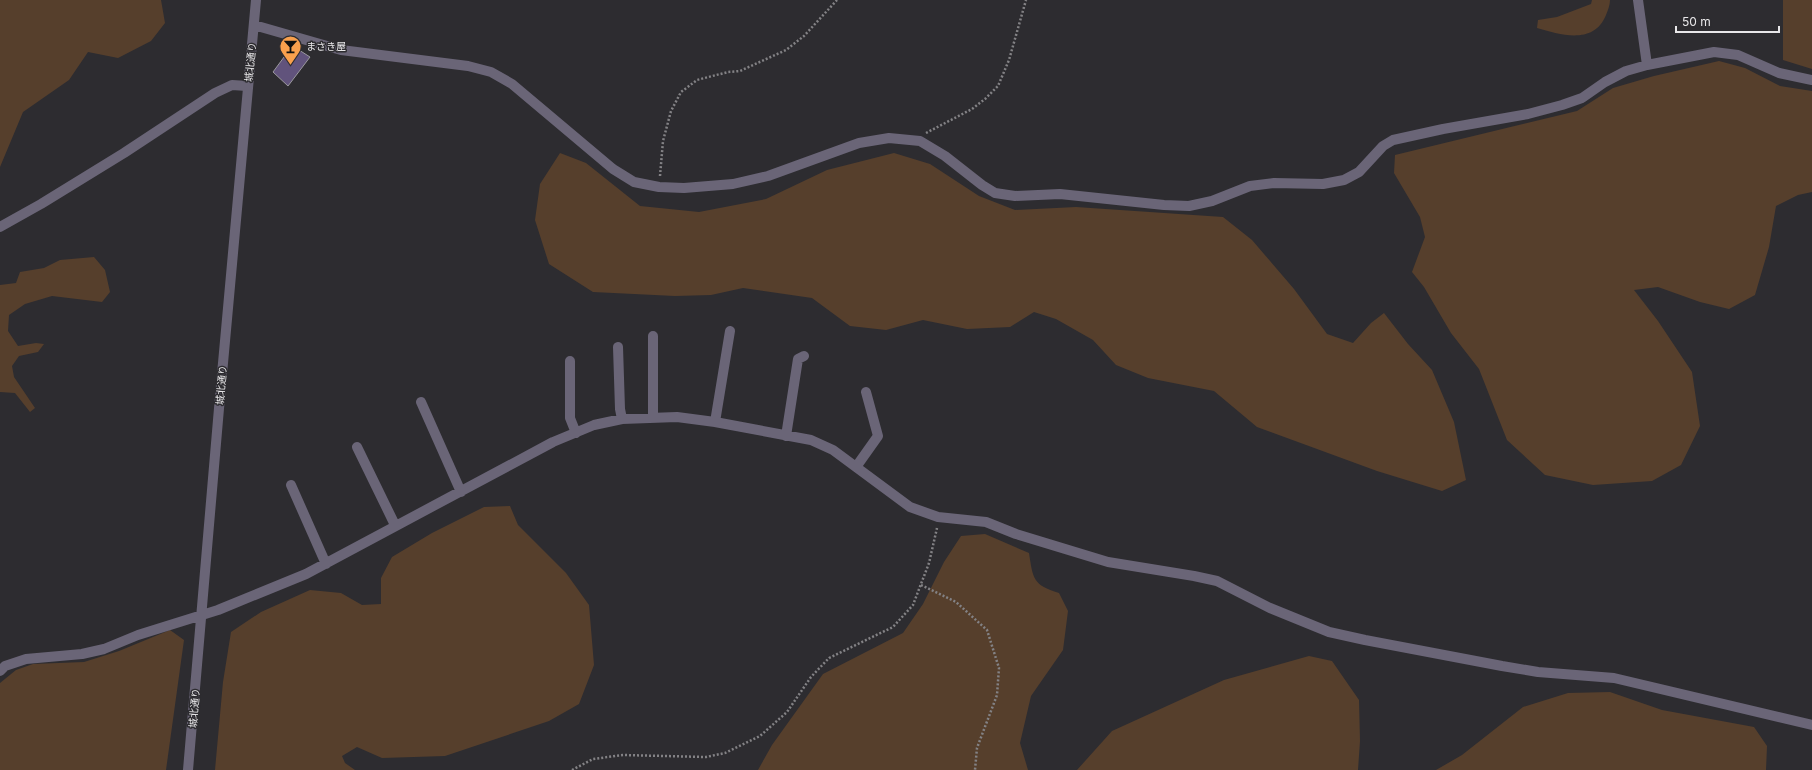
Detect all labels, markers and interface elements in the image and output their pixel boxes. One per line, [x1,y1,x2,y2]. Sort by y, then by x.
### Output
scale bar [1676,8,1779,34]
text: 50 m [1682,14,1711,29]
bar icon: まさき屋 [277,33,303,66]
place label: まさき屋 [306,40,346,52]
street label: 城北通り [242,41,258,83]
street label: 城北通り [213,365,229,405]
street label: 城北通り [186,688,202,728]

